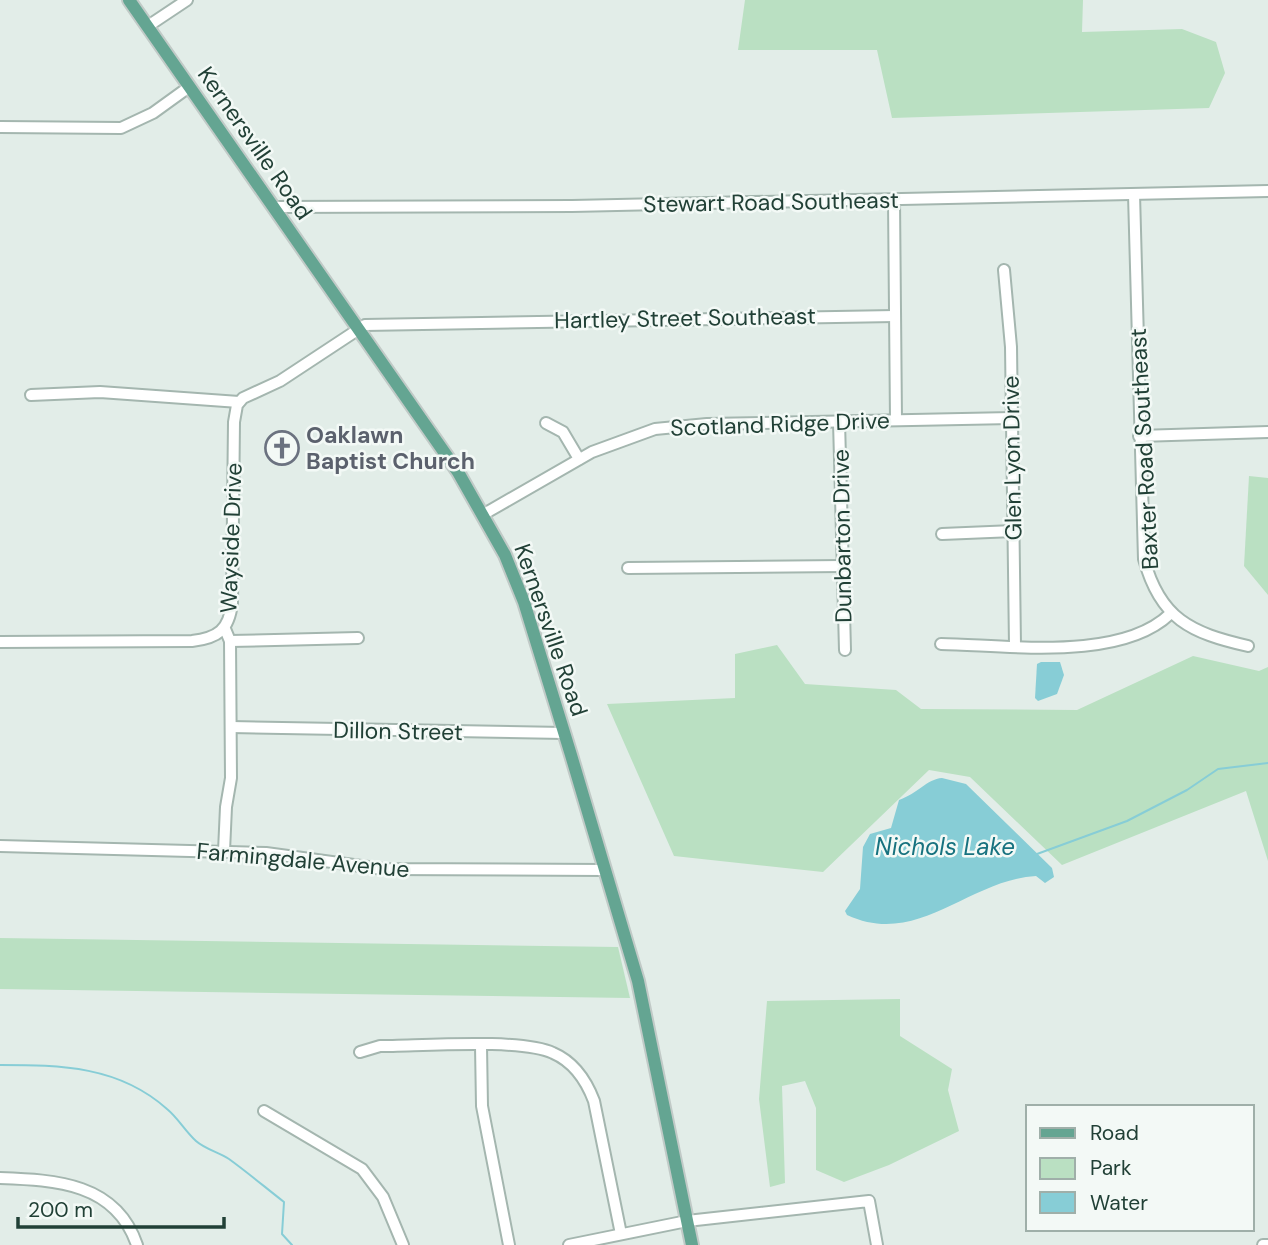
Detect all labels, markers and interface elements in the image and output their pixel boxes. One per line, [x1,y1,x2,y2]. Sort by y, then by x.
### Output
street label: Kernersville Road [191,60,319,226]
street label: Stewart Road Southeast [643,185,899,219]
street label: Hartley Street Southeast [554,301,816,335]
street label: Baxter Road Southeast [1123,327,1165,571]
street label: Glen Lyon Drive [996,375,1028,541]
street label: Scotland Ridge Drive [670,405,890,443]
place label: Oaklawn Baptist Church [306,420,475,476]
church icon: Oaklawn Baptist Church [263,429,301,467]
street label: Dunbarton Drive [825,449,859,623]
street label: Wayside Drive [213,462,249,614]
street label: Kernersville Road [507,540,595,720]
street label: Dillon Street [333,715,463,747]
water label: Nichols Lake [875,831,1015,862]
street label: Farmingdale Avenue [195,836,411,884]
legend [1026,1105,1254,1231]
text: Road [1090,1119,1139,1147]
text: Park [1090,1154,1132,1182]
scale bar [18,1186,224,1230]
text: Water [1090,1189,1148,1217]
text: 200 m [28,1196,93,1224]

